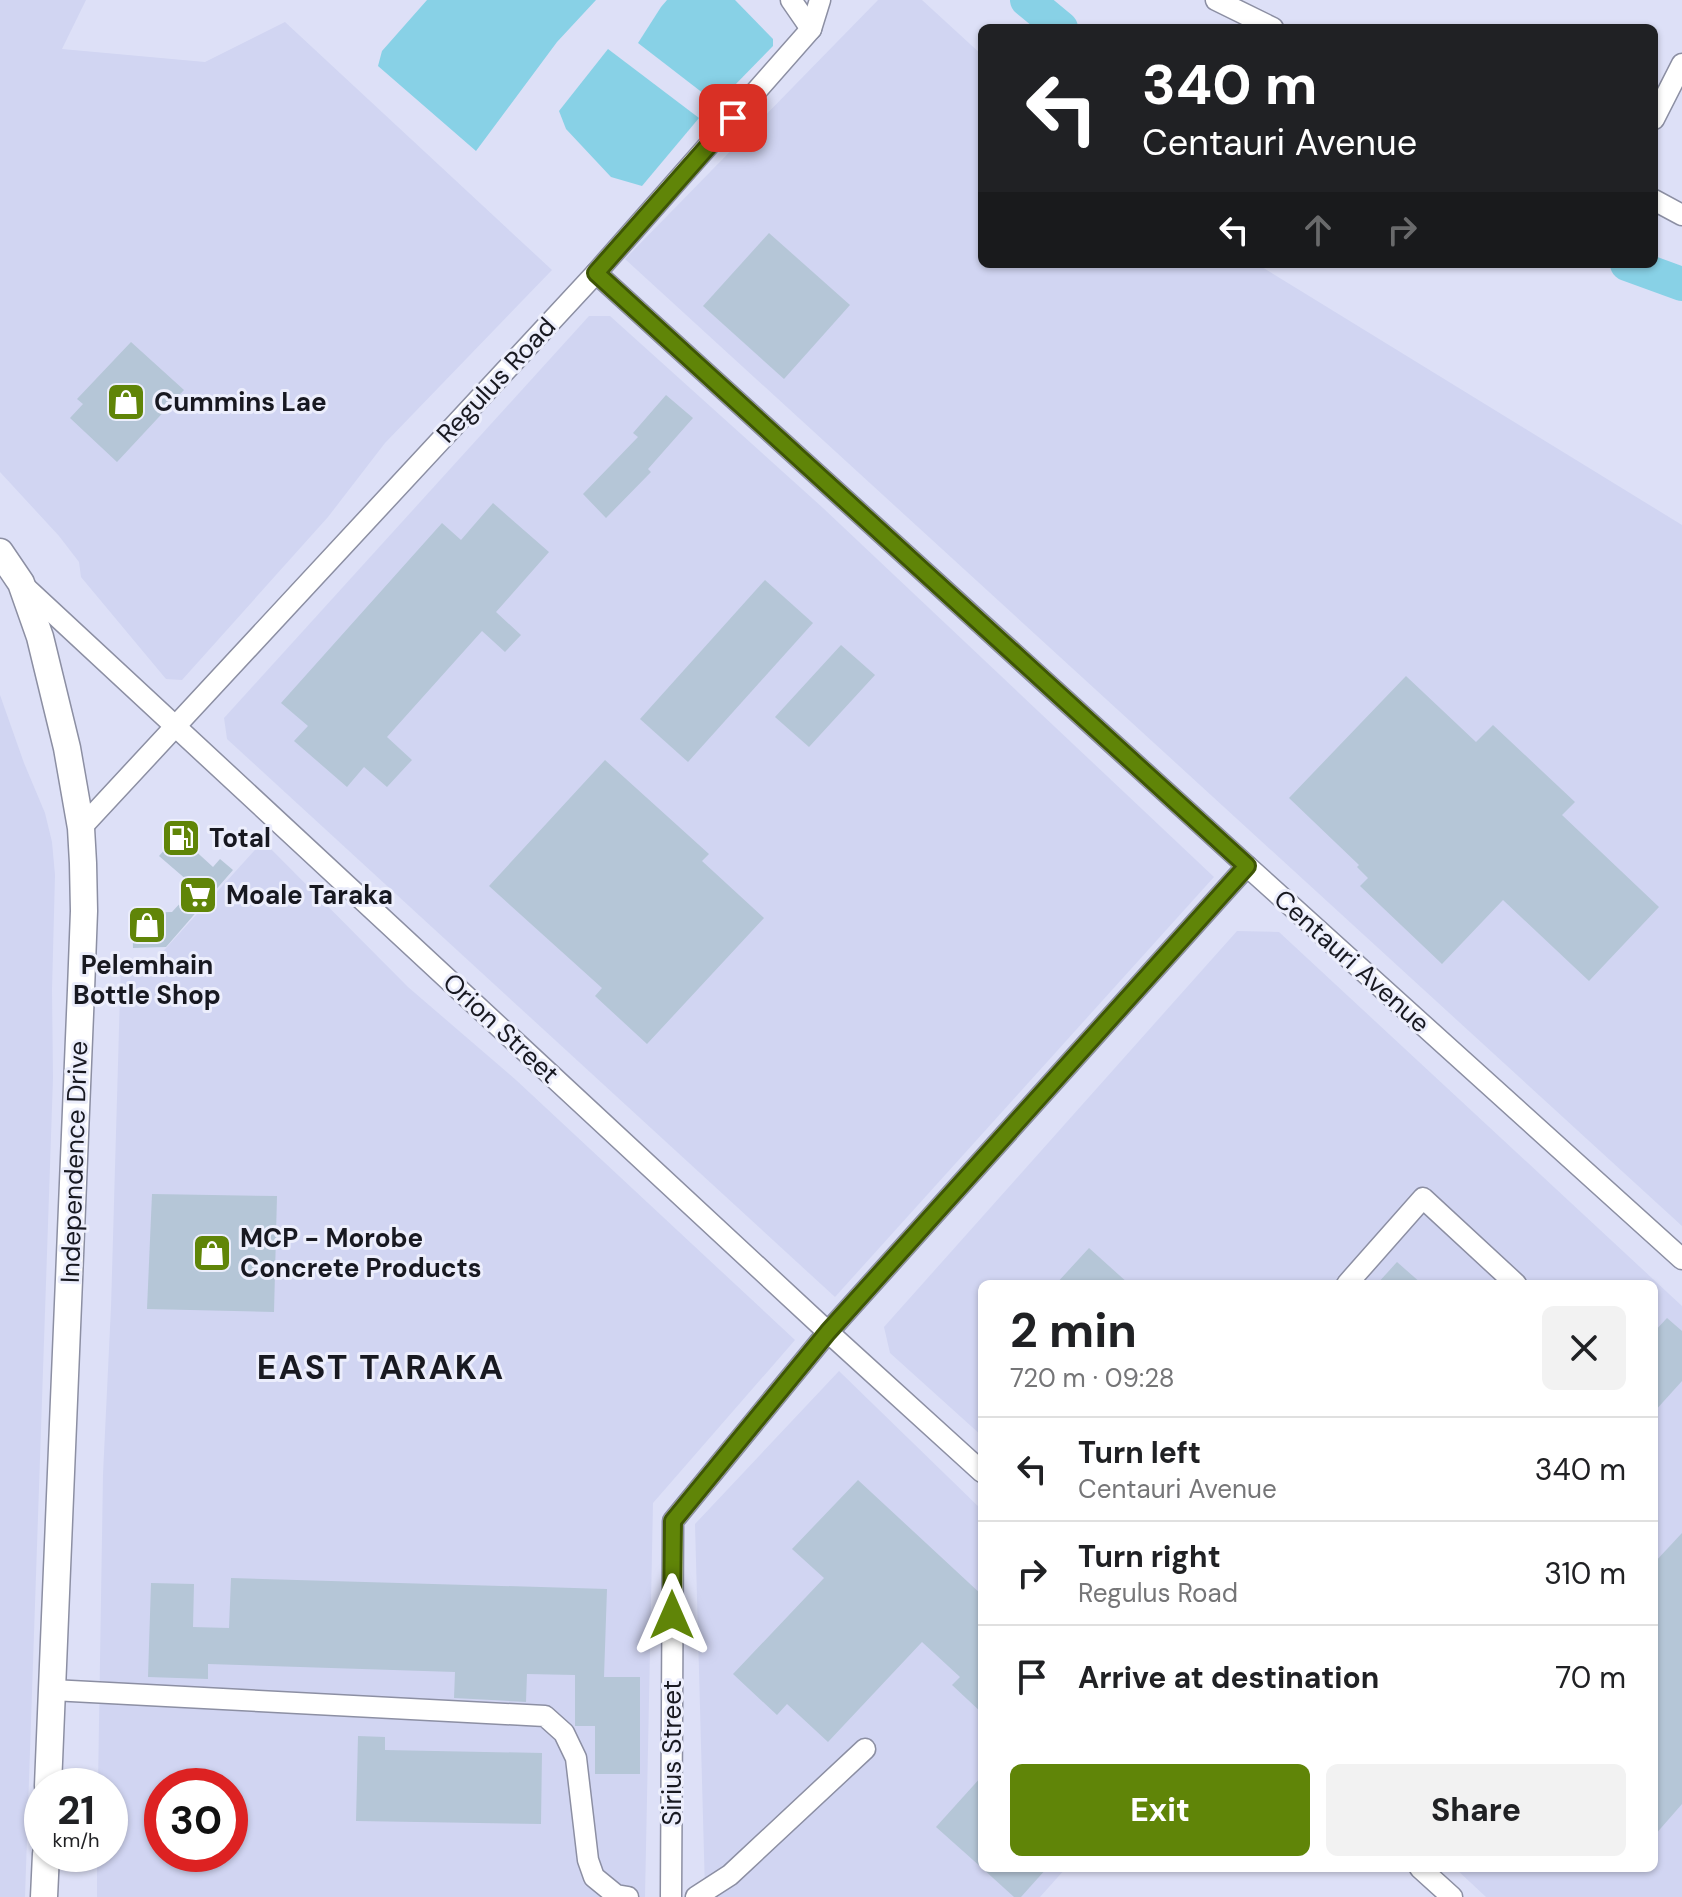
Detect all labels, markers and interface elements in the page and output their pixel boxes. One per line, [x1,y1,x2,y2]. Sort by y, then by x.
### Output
text: 340 m [1142,48,1317,121]
icon: left [1010,56,1114,160]
pin [699,84,767,152]
icon: arrive [711,96,755,140]
text: Centauri Avenue [1142,119,1417,166]
icon: left [1212,208,1256,252]
icon: ahead [1296,208,1340,252]
icon: right [1380,208,1424,252]
street label: Regulus Road [429,310,563,450]
shop icon: Cummins Lae [105,381,147,423]
place label: Cummins Lae [154,385,327,419]
fuel station icon: Total [160,817,202,859]
place label: Total [209,821,271,855]
supermarket icon: Moale Taraka [177,874,219,916]
place label: Moale Taraka [226,878,393,912]
street label: Centauri Avenue [1267,882,1437,1040]
shop icon: Pelemhain Bottle Shop [126,904,168,946]
place label: Pelemhain Bottle Shop [73,948,221,1012]
street label: Orion Street [436,965,566,1091]
street label: Independence Drive [53,1040,95,1284]
place label: MCP - Morobe Concrete Products [240,1221,481,1285]
shop icon: MCP - Morobe Concrete Products [191,1232,233,1274]
text: 2 min [1010,1299,1137,1362]
button: close [1542,1306,1626,1390]
district label: EAST TARAKA [257,1345,505,1390]
text: 720 m · 09:28 [1010,1361,1174,1395]
text: Turn left [1078,1433,1201,1472]
icon: left [1010,1447,1054,1491]
text: 340 m [1535,1450,1626,1489]
text: Centauri Avenue [1078,1472,1277,1506]
text: Turn right [1078,1537,1221,1576]
icon: right [1010,1551,1054,1595]
text: 310 m [1544,1554,1626,1593]
position arrow [630,1573,714,1657]
text: Regulus Road [1078,1576,1238,1610]
icon: arrive [1010,1655,1054,1699]
text: Arrive at destination [1078,1658,1379,1697]
text: 70 m [1555,1658,1626,1697]
street label: Sirius Street [655,1680,689,1826]
button: Exit [1010,1764,1310,1856]
button: Share [1326,1764,1626,1856]
speed limit sign: 30 [144,1768,248,1872]
text: 21 [57,1784,95,1836]
text: km/h [52,1827,100,1853]

